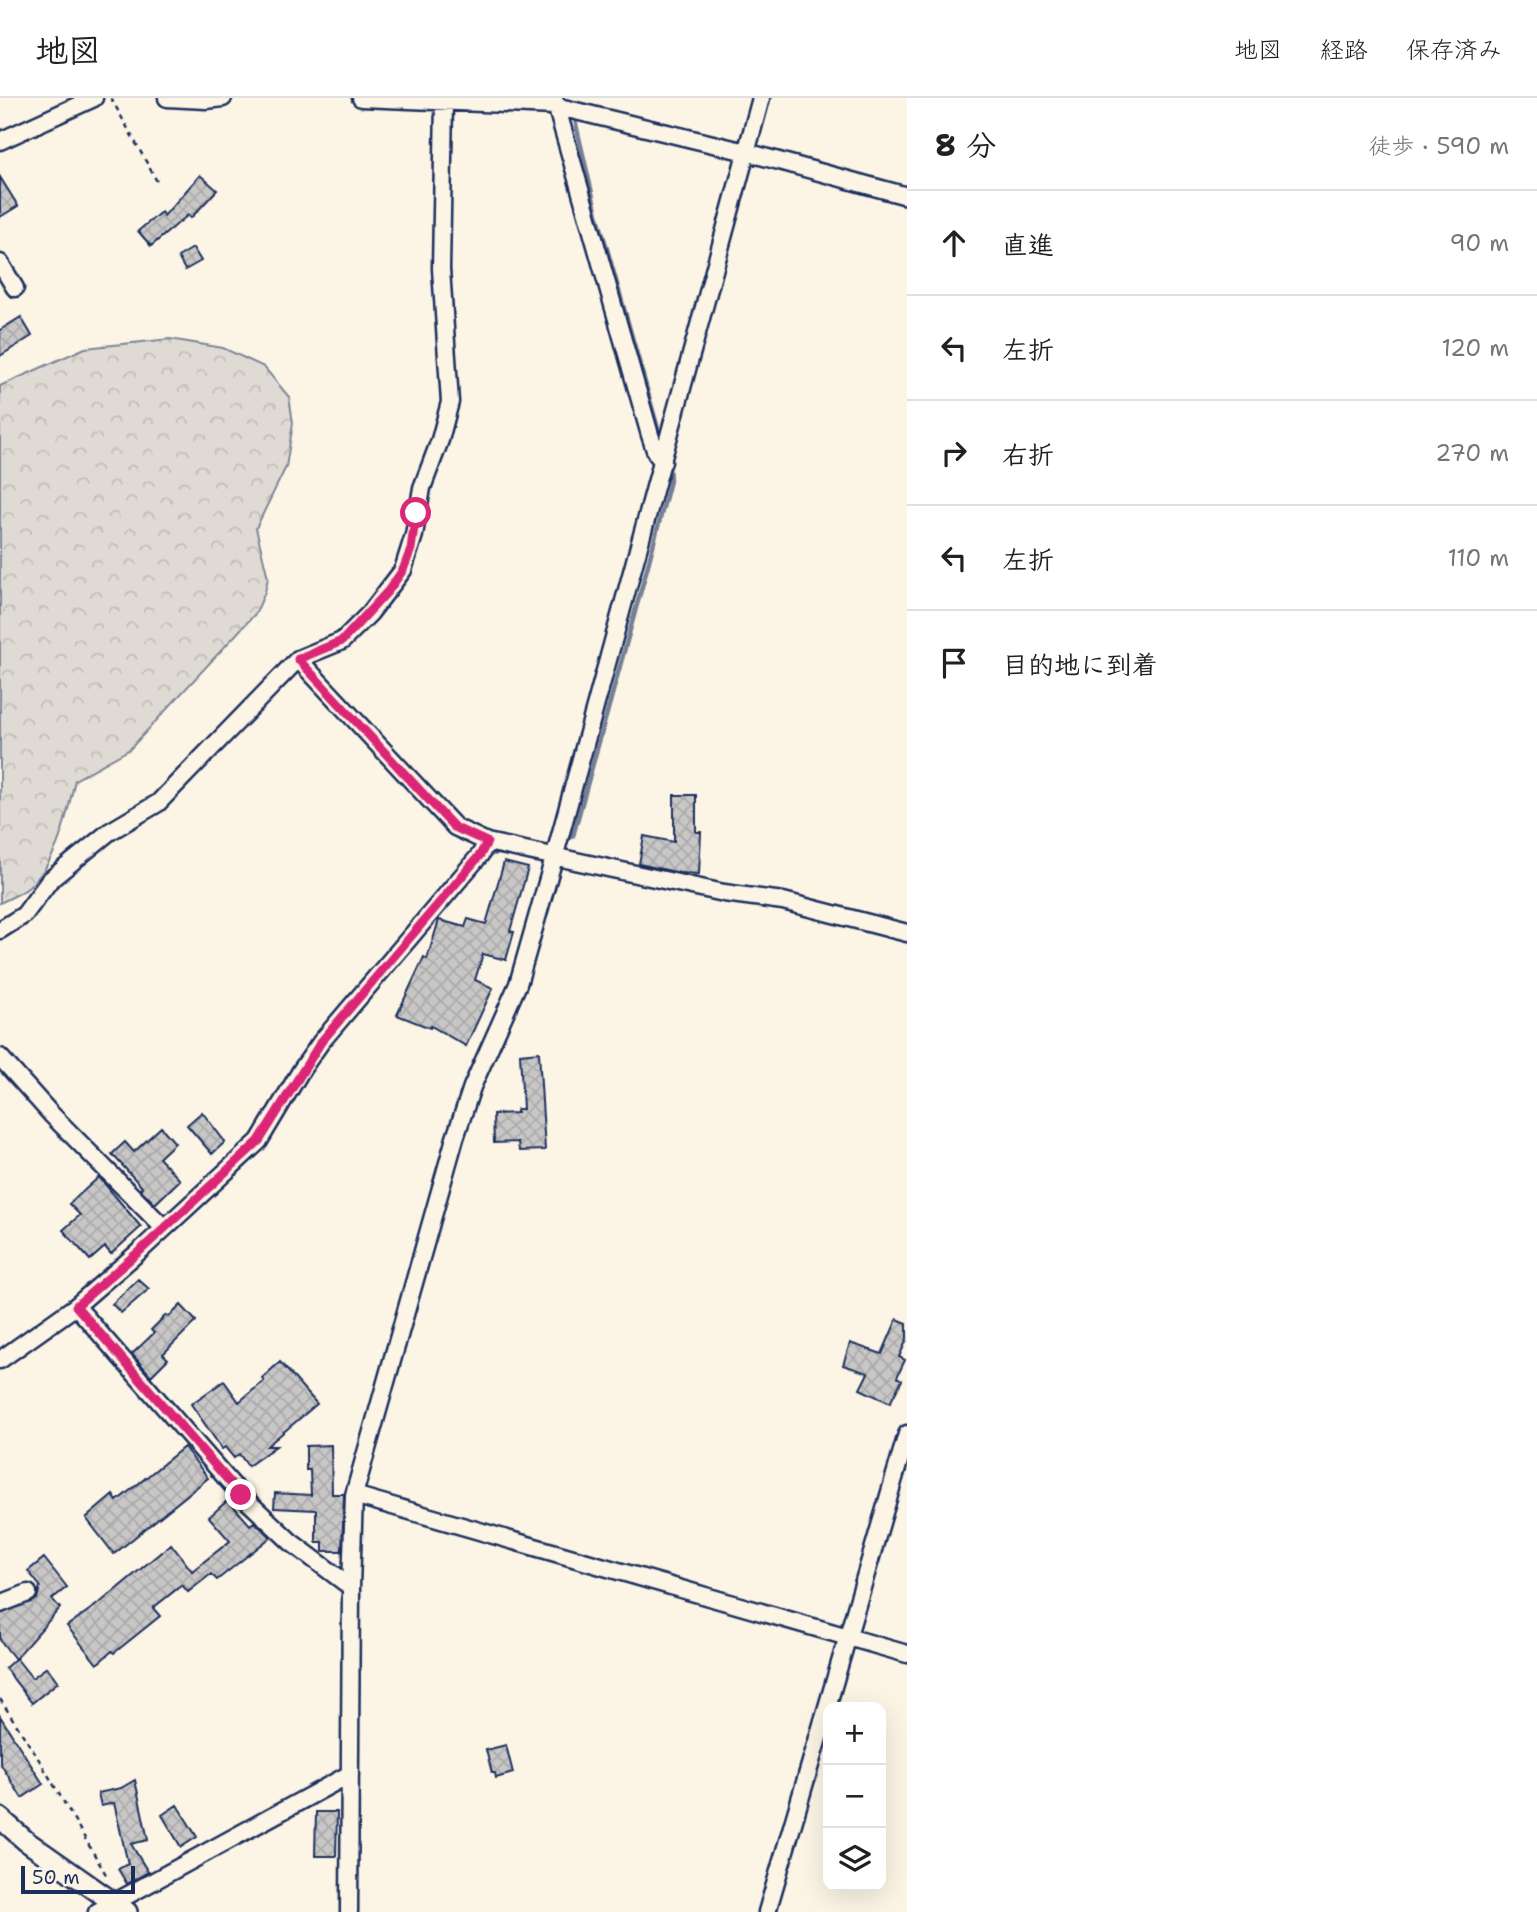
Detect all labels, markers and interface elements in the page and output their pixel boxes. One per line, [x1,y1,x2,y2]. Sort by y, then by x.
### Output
text: 地図 [35,28,101,73]
text: 地図 [1234,34,1282,66]
text: 経路 [1320,34,1368,66]
text: 保存済み [1406,34,1502,66]
text: 8 分 [935,125,996,166]
text: 徒歩 · 590 m [1368,131,1509,161]
icon: ahead [935,224,973,262]
text: 直進 [1002,227,1054,262]
text: 90 m [1449,228,1509,258]
icon: left [935,329,973,367]
text: 左折 [1002,332,1054,367]
text: 120 m [1441,333,1509,363]
icon: right [935,434,973,472]
text: 右折 [1002,437,1054,472]
text: 270 m [1435,438,1509,468]
route start [400,497,431,528]
icon: left [935,539,973,577]
text: 左折 [1002,542,1054,577]
text: 110 m [1447,543,1509,573]
icon: arrive [935,644,973,682]
text: 目的地に到着 [1002,647,1158,682]
route end [225,1479,256,1510]
map controls [823,1702,886,1891]
button: + [823,1702,886,1765]
button: − [823,1765,886,1828]
button: layers [823,1828,886,1891]
scale bar [21,1863,135,1895]
text: 50 m [32,1865,80,1890]

